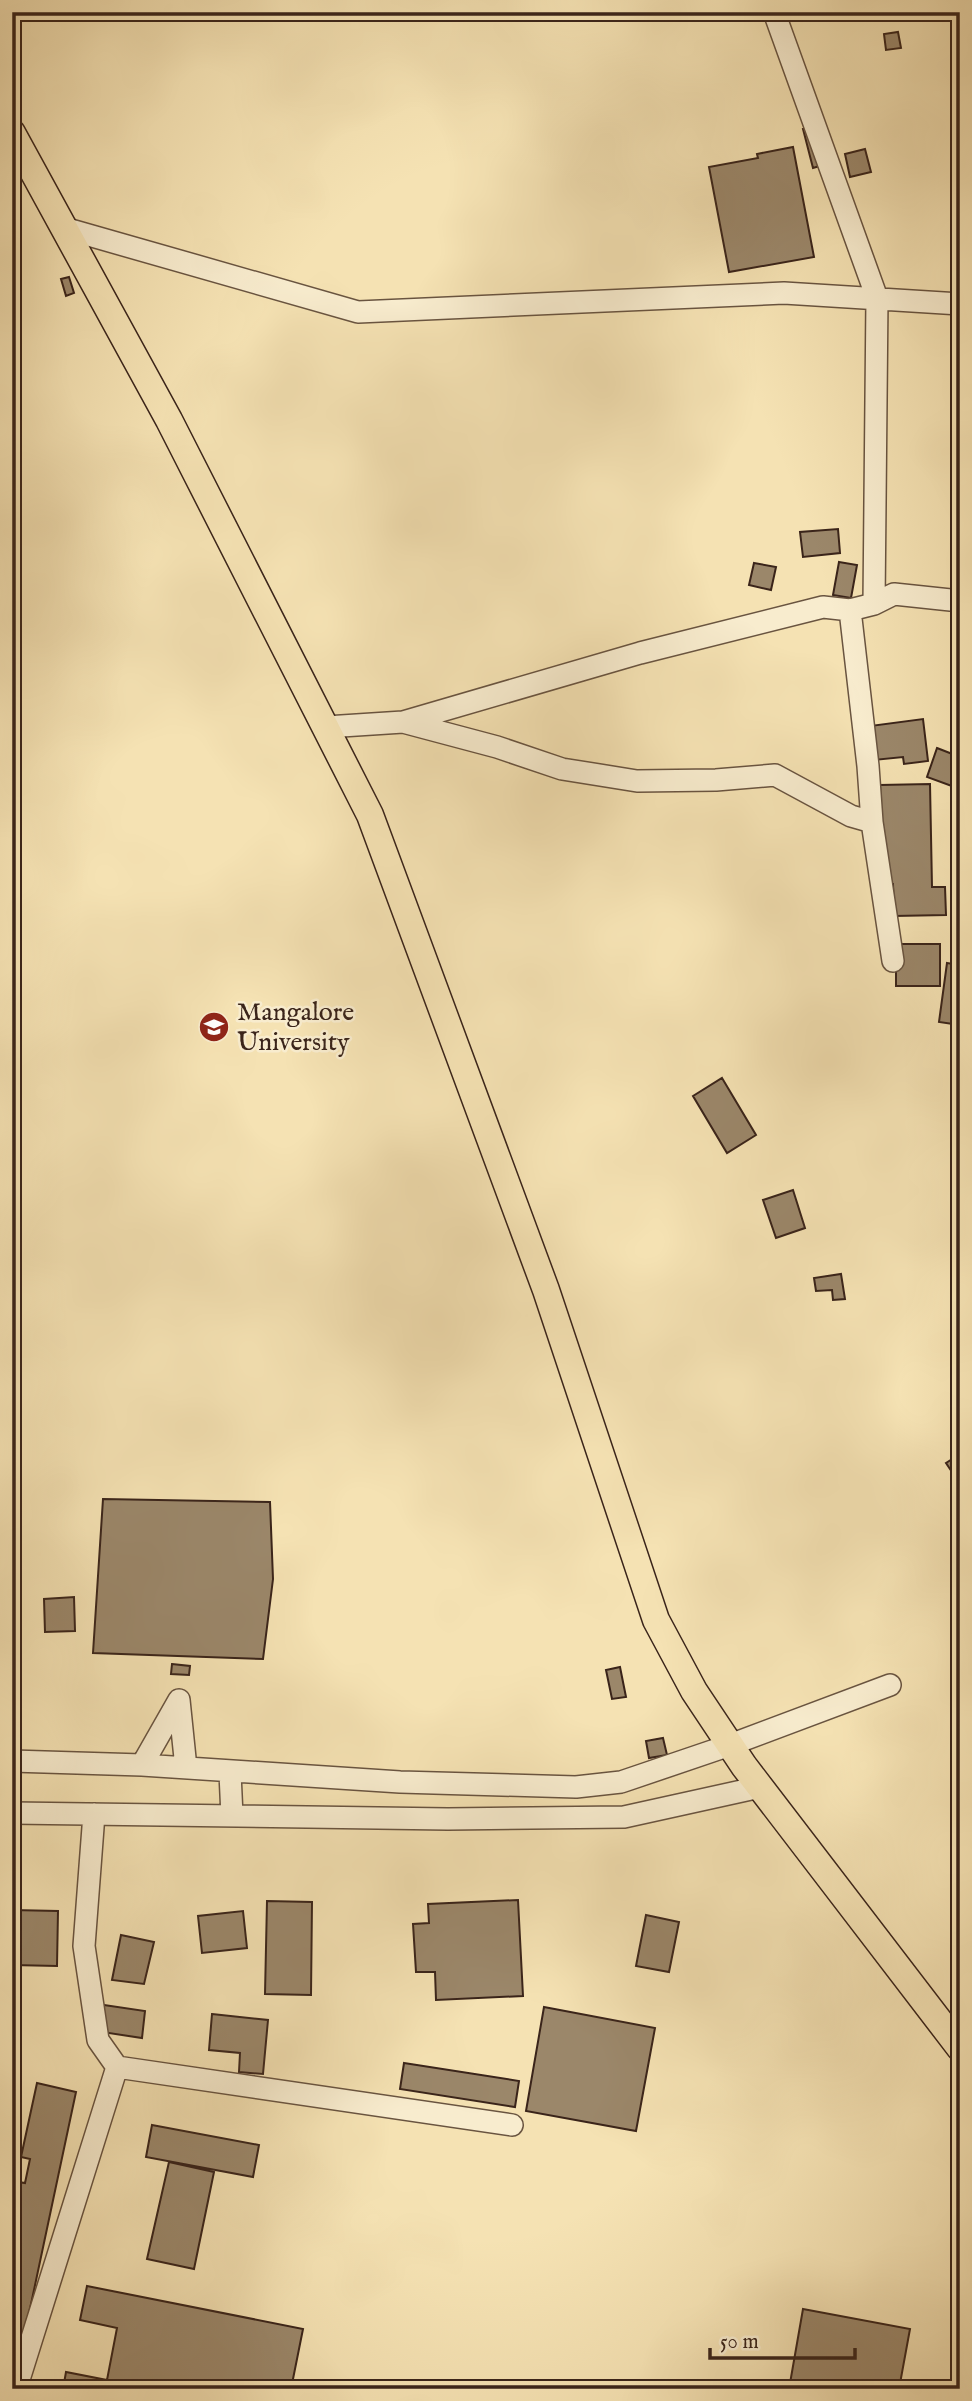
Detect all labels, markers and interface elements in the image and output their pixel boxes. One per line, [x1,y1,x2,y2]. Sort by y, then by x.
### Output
place label: Mangalore University [237,996,354,1059]
school or university icon: Mangalore University [197,1010,231,1044]
scale bar [710,2317,855,2361]
text: 50 m [720,2329,759,2356]

